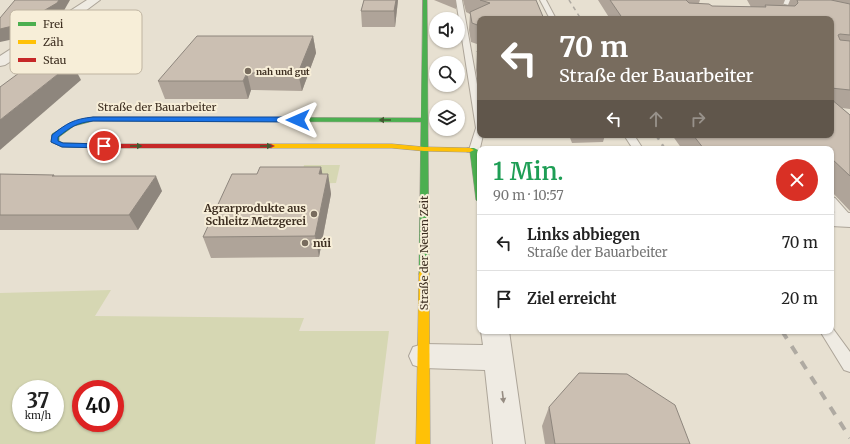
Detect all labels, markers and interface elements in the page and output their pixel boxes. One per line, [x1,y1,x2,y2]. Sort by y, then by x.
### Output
legend [10,10,142,74]
map controls [429,12,465,136]
button: sound [429,12,465,48]
text: Frei [43,17,64,31]
text: 70 m [559,29,628,65]
icon: left [493,32,545,84]
text: Zäh [43,35,64,49]
text: Stau [43,53,67,67]
button: search [429,56,465,92]
text: Straße der Bauarbeiter [559,64,754,87]
marker: nah und gut [243,66,253,76]
place label: nah und gut [256,66,310,77]
position arrow [277,99,319,141]
street label: Straße der Bauarbeiter [98,100,217,114]
button: layers [429,100,465,136]
icon: left [603,108,625,130]
icon: ahead [645,108,667,130]
icon: right [687,108,709,130]
one-way arrow [378,117,391,123]
pin [87,129,121,163]
icon: arrive [93,135,115,157]
one-way arrow [130,143,143,149]
one-way arrow [260,143,273,149]
text: 1 Min. [493,156,564,187]
button: close [776,159,818,201]
text: 90 m · 10:57 [493,187,564,204]
street label: Straße der Neuen Zeit [417,195,431,310]
place label: Agrarprodukte aus Schleitz Metzgerei [203,201,306,228]
marker: Agrarprodukte aus Schleitz Metzgerei [309,209,319,219]
text: Links abbiegen [527,225,640,244]
icon: left [493,232,515,254]
text: 70 m [782,233,818,252]
place label: núi [313,236,331,250]
marker: núi [300,238,310,248]
text: Straße der Bauarbeiter [527,244,668,261]
icon: arrive [493,288,515,310]
text: Ziel erreicht [527,289,617,308]
text: 20 m [781,289,818,308]
speed limit sign: 40 [72,380,124,432]
text: 37 [27,388,49,413]
one-way arrow [500,391,506,403]
text: km/h [25,409,51,422]

